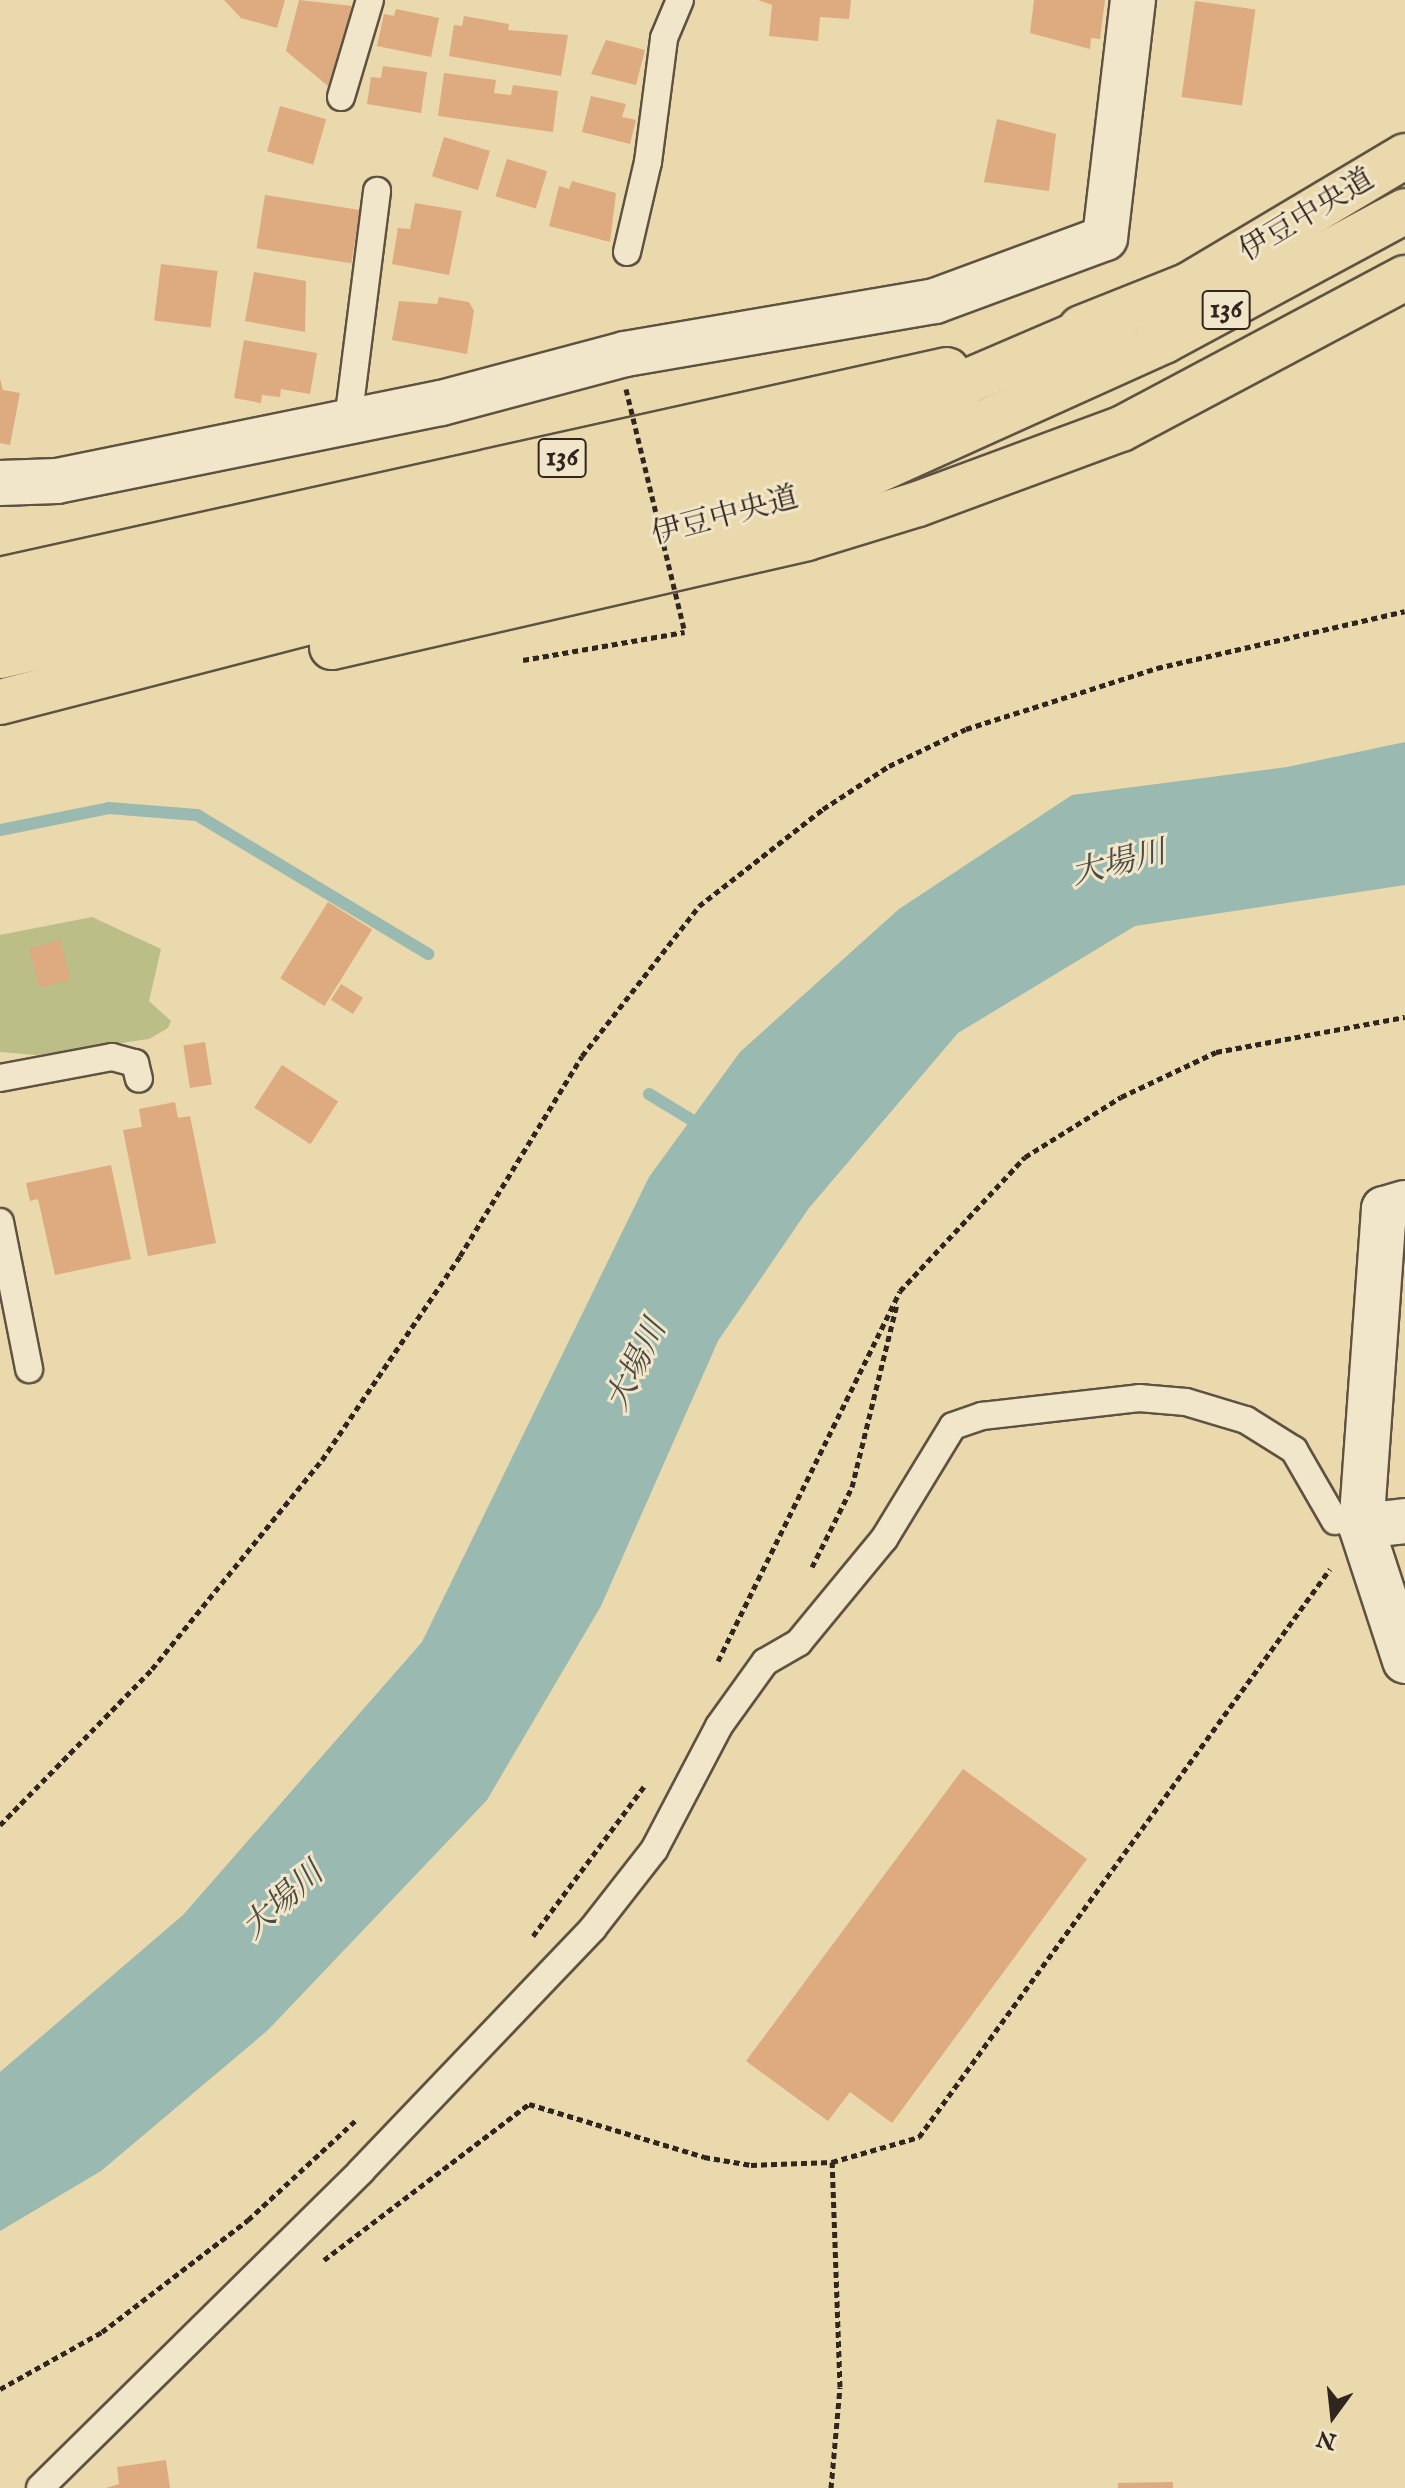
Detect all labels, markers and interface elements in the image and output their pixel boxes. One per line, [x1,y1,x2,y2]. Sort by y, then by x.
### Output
street label: 伊豆中央道 [1233,162,1381,270]
road number: 136 [1200,286,1252,334]
road number: 136 [536,434,588,482]
street label: 伊豆中央道 [648,480,802,554]
water label: 大場川 [1068,835,1170,895]
water label: 大場川 [600,1314,676,1418]
water label: 大場川 [235,1856,333,1948]
north arrow [1293,2376,1373,2456]
text: N [1314,2423,1340,2455]

